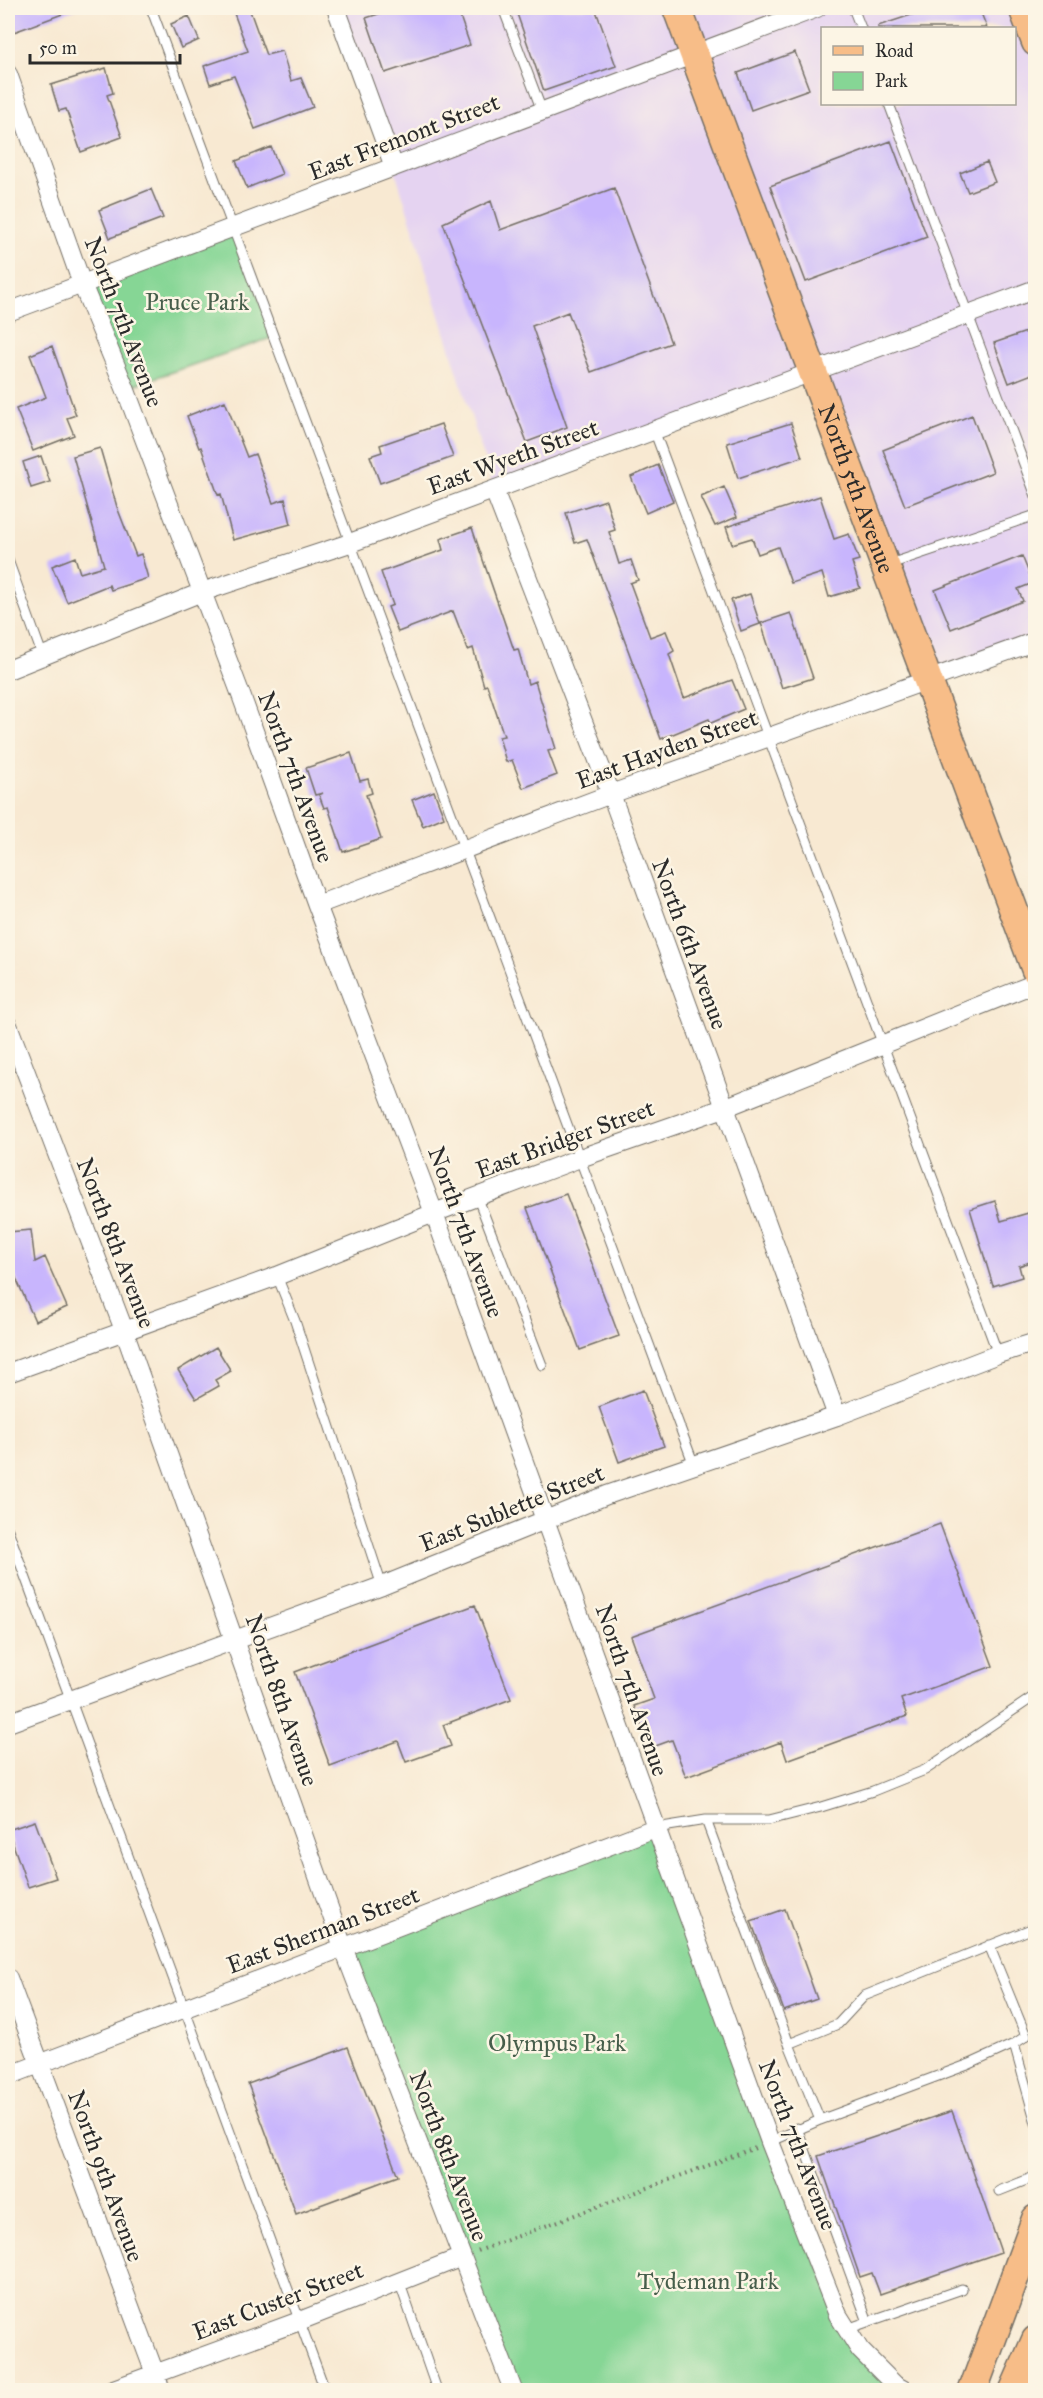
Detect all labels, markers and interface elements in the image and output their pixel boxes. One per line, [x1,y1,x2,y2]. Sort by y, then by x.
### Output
scale bar [30,27,180,65]
legend [821,27,1016,105]
text: 50 m [39,37,77,59]
text: Road [875,40,913,62]
text: Park [875,70,908,92]
street label: East Fremont Street [304,87,504,187]
street label: North 7th Avenue [78,233,170,411]
park label: Pruce Park [145,287,250,317]
street label: North 5th Avenue [811,400,902,577]
street label: East Wyeth Street [423,412,603,502]
street label: North 7th Avenue [251,687,341,867]
street label: East Hayden Street [572,702,762,796]
street label: North 6th Avenue [645,855,735,1033]
street label: East Bridger Street [472,1093,659,1185]
street label: North 7th Avenue [421,1142,511,1322]
street label: North 8th Avenue [70,1154,162,1332]
street label: East Sublette Street [415,1457,609,1559]
street label: North 7th Avenue [589,1600,675,1780]
street label: North 8th Avenue [239,1610,325,1790]
street label: East Sherman Street [222,1879,424,1981]
park label: Olympus Park [488,2028,627,2058]
street label: North 7th Avenue [752,2056,844,2234]
street label: North 8th Avenue [403,2067,495,2245]
street label: North 9th Avenue [61,2086,151,2266]
street label: East Custer Street [189,2255,368,2347]
park label: Tydeman Park [637,2266,780,2296]

